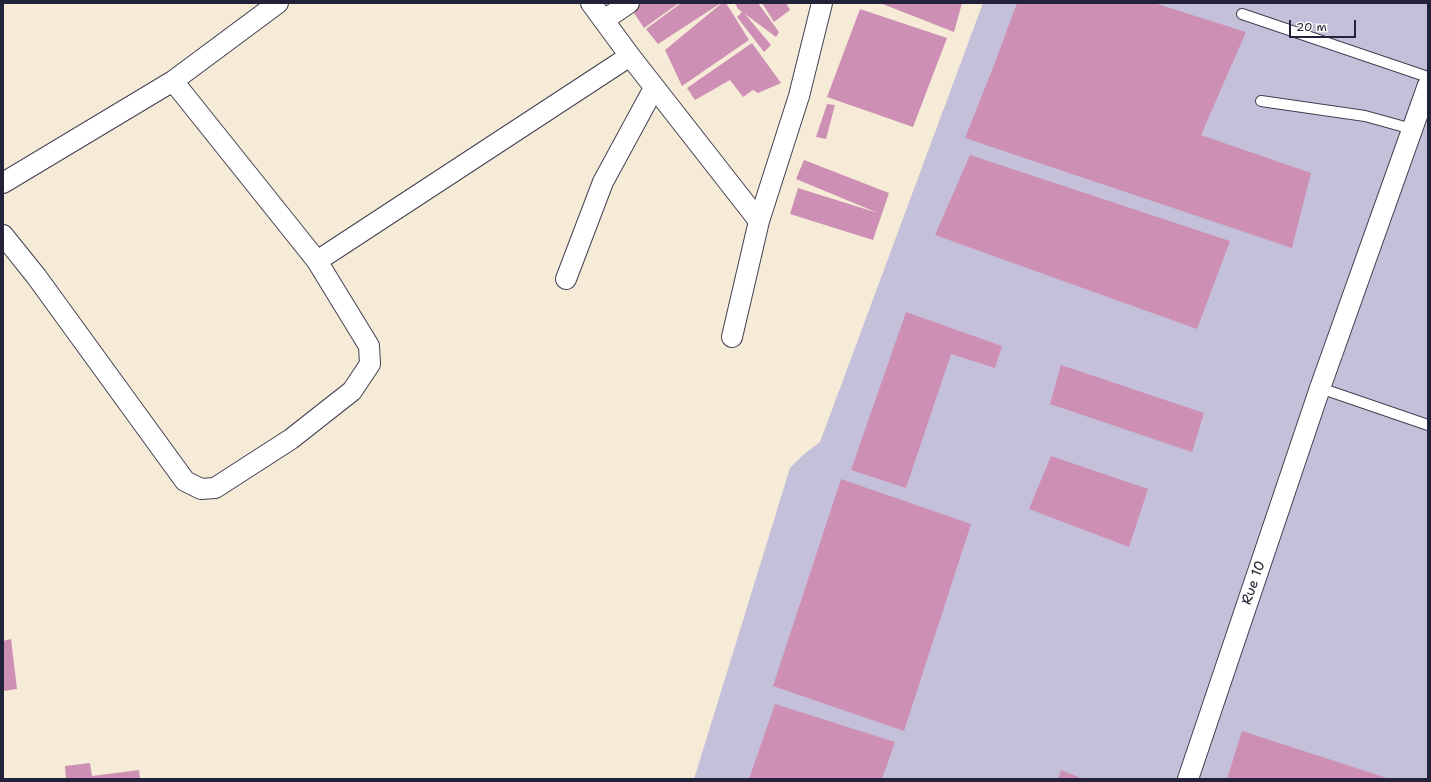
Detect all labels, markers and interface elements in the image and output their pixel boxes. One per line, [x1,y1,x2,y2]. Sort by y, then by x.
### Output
scale bar [1291,12,1358,38]
text: 20 m [1296,19,1327,35]
street label: Rue 10 [1239,559,1269,607]

